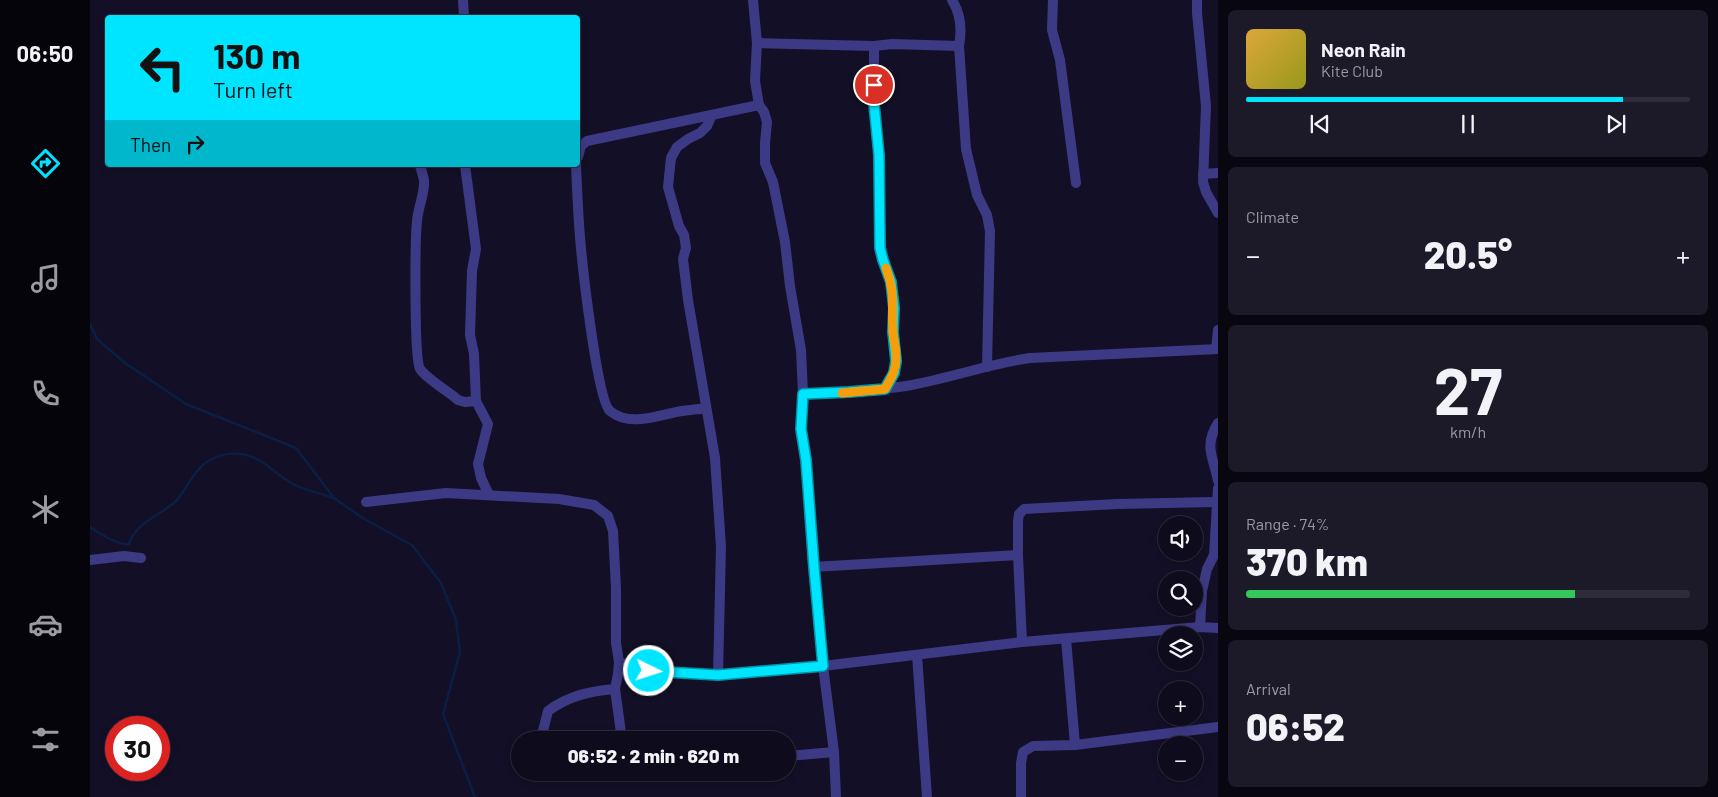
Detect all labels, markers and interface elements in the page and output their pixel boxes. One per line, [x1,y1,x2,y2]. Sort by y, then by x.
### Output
text: 130 m [213,34,300,76]
icon: left [130,35,195,100]
text: Neon Rain [1321,38,1406,61]
text: 06:50 [17,40,73,66]
text: Kite Club [1321,61,1383,80]
pin [853,64,895,106]
icon: arrive [860,71,888,99]
text: Turn left [213,76,293,102]
icon: previous [1306,110,1334,138]
icon: pause [1454,110,1482,138]
icon: next [1602,110,1630,138]
icon: right [181,130,209,158]
text: Then [130,133,171,156]
icon: directions [28,146,63,181]
text: Climate [1246,207,1299,226]
text: 20.5° [1424,231,1512,277]
text: − [1246,238,1260,272]
text: + [1676,238,1690,272]
icon: music [28,261,63,296]
text: 27 [1434,350,1502,428]
icon: phone [28,376,63,411]
text: km/h [1450,422,1486,441]
icon: climate [28,492,63,527]
text: Range · 74% [1246,514,1329,533]
map controls [1158,516,1203,781]
button: sound [1158,516,1203,561]
text: 370 km [1246,538,1368,584]
button: search [1158,571,1203,616]
icon: car [28,607,63,642]
button: layers [1158,626,1203,671]
position arrow [622,644,674,696]
text: Arrival [1246,679,1291,698]
button: + [1158,681,1203,726]
text: 06:52 [1246,703,1345,749]
speed limit sign: 30 [105,716,170,781]
icon: filters [28,722,63,757]
button: − [1158,736,1203,781]
text: 06:52 · 2 min · 620 m [568,744,739,767]

